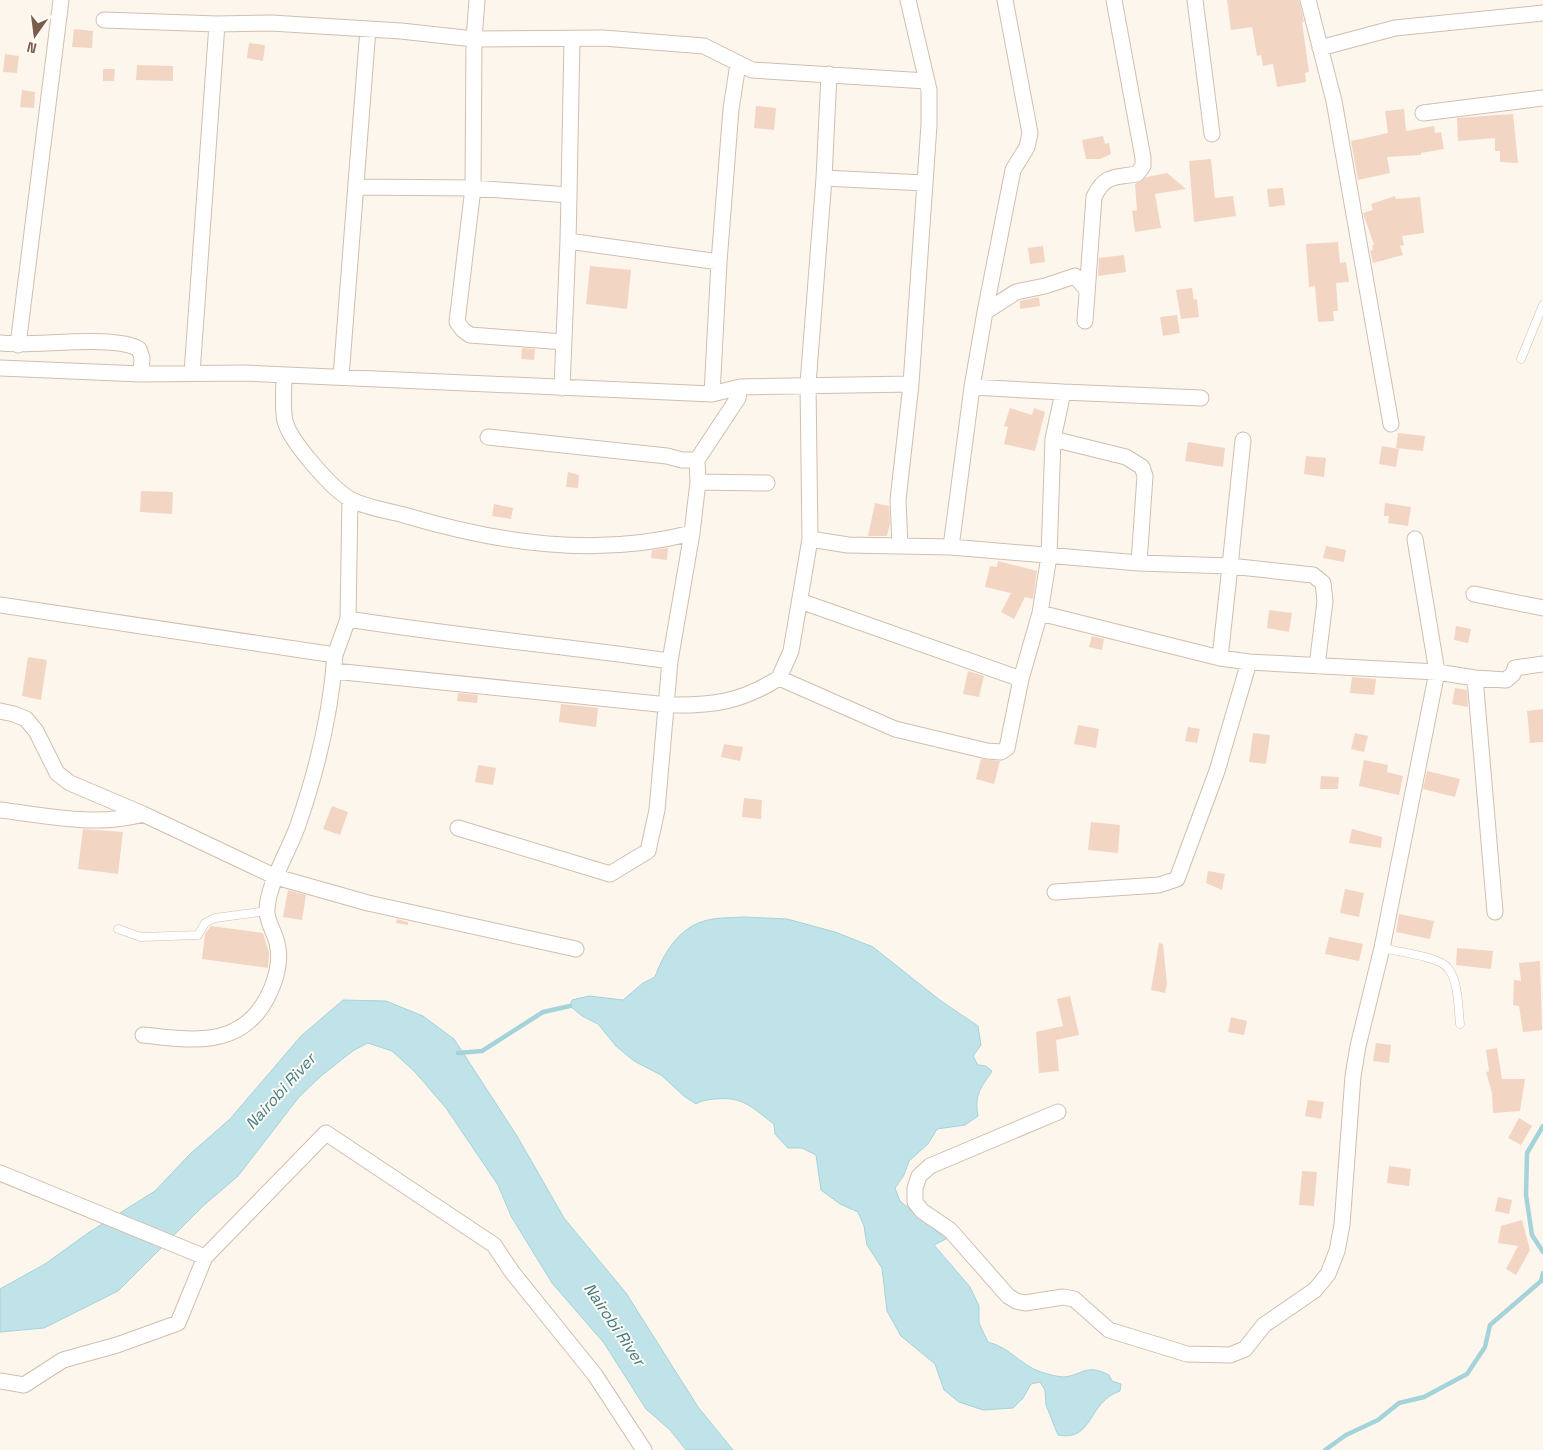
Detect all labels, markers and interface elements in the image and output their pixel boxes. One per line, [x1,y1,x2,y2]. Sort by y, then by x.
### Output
north arrow [10,10,60,60]
text: N [25,38,39,57]
water label: Nairobi River [241,1047,321,1134]
water label: Nairobi River [579,1279,651,1371]

